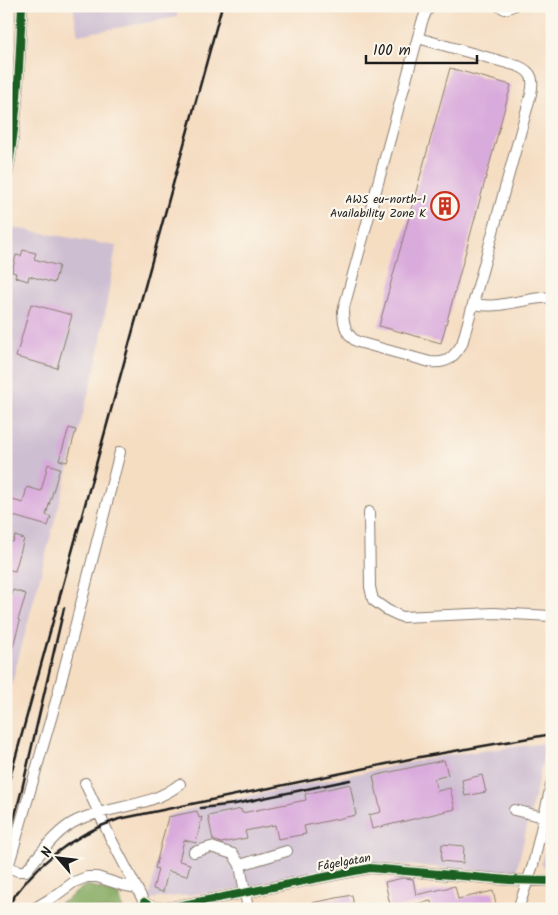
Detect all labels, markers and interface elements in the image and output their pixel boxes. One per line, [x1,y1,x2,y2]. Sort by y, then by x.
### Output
scale bar [366,32,477,64]
text: 100 m [373,39,411,63]
place label: AWS eu-north-1 Availability Zone K [330,190,427,223]
building icon: AWS eu-north-1 Availability Zone K [430,191,460,221]
north arrow [32,832,82,882]
text: N [36,843,59,861]
street label: Fågelgatan [316,848,372,877]

